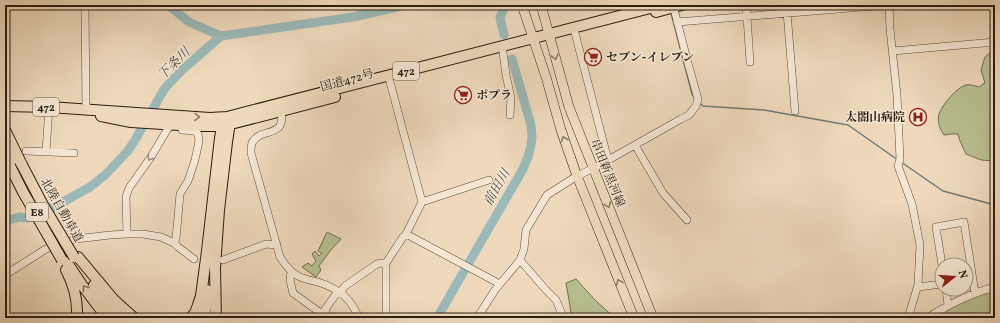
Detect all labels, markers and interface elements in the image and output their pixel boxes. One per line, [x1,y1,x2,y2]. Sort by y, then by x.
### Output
water label: 下条川 [154,43,196,85]
supermarket icon: セブン-イレブン [583,47,603,67]
place label: セブン-イレブン [606,50,694,66]
one-way arrow [550,54,558,60]
road number: 472 [393,62,419,80]
street label: 国道472号 [319,66,376,96]
supermarket icon: ポプラ [453,85,473,105]
place label: ポプラ [476,88,512,104]
road number: 472 [33,98,59,116]
hospital icon: 太閤山病院 [908,107,928,127]
place label: 太閤山病院 [845,110,905,126]
one-way arrow [194,112,201,121]
one-way arrow [560,136,569,143]
street label: 串田新黒河線 [586,137,628,210]
one-way arrow [148,154,155,161]
water label: 前田川 [480,165,516,209]
street label: 北陸自動車道 [36,175,86,246]
one-way arrow [604,201,612,208]
road number: E8 [26,203,48,221]
north arrow [934,257,974,297]
text: N [954,268,970,281]
one-way arrow [616,278,624,285]
one-way arrow [83,286,90,293]

